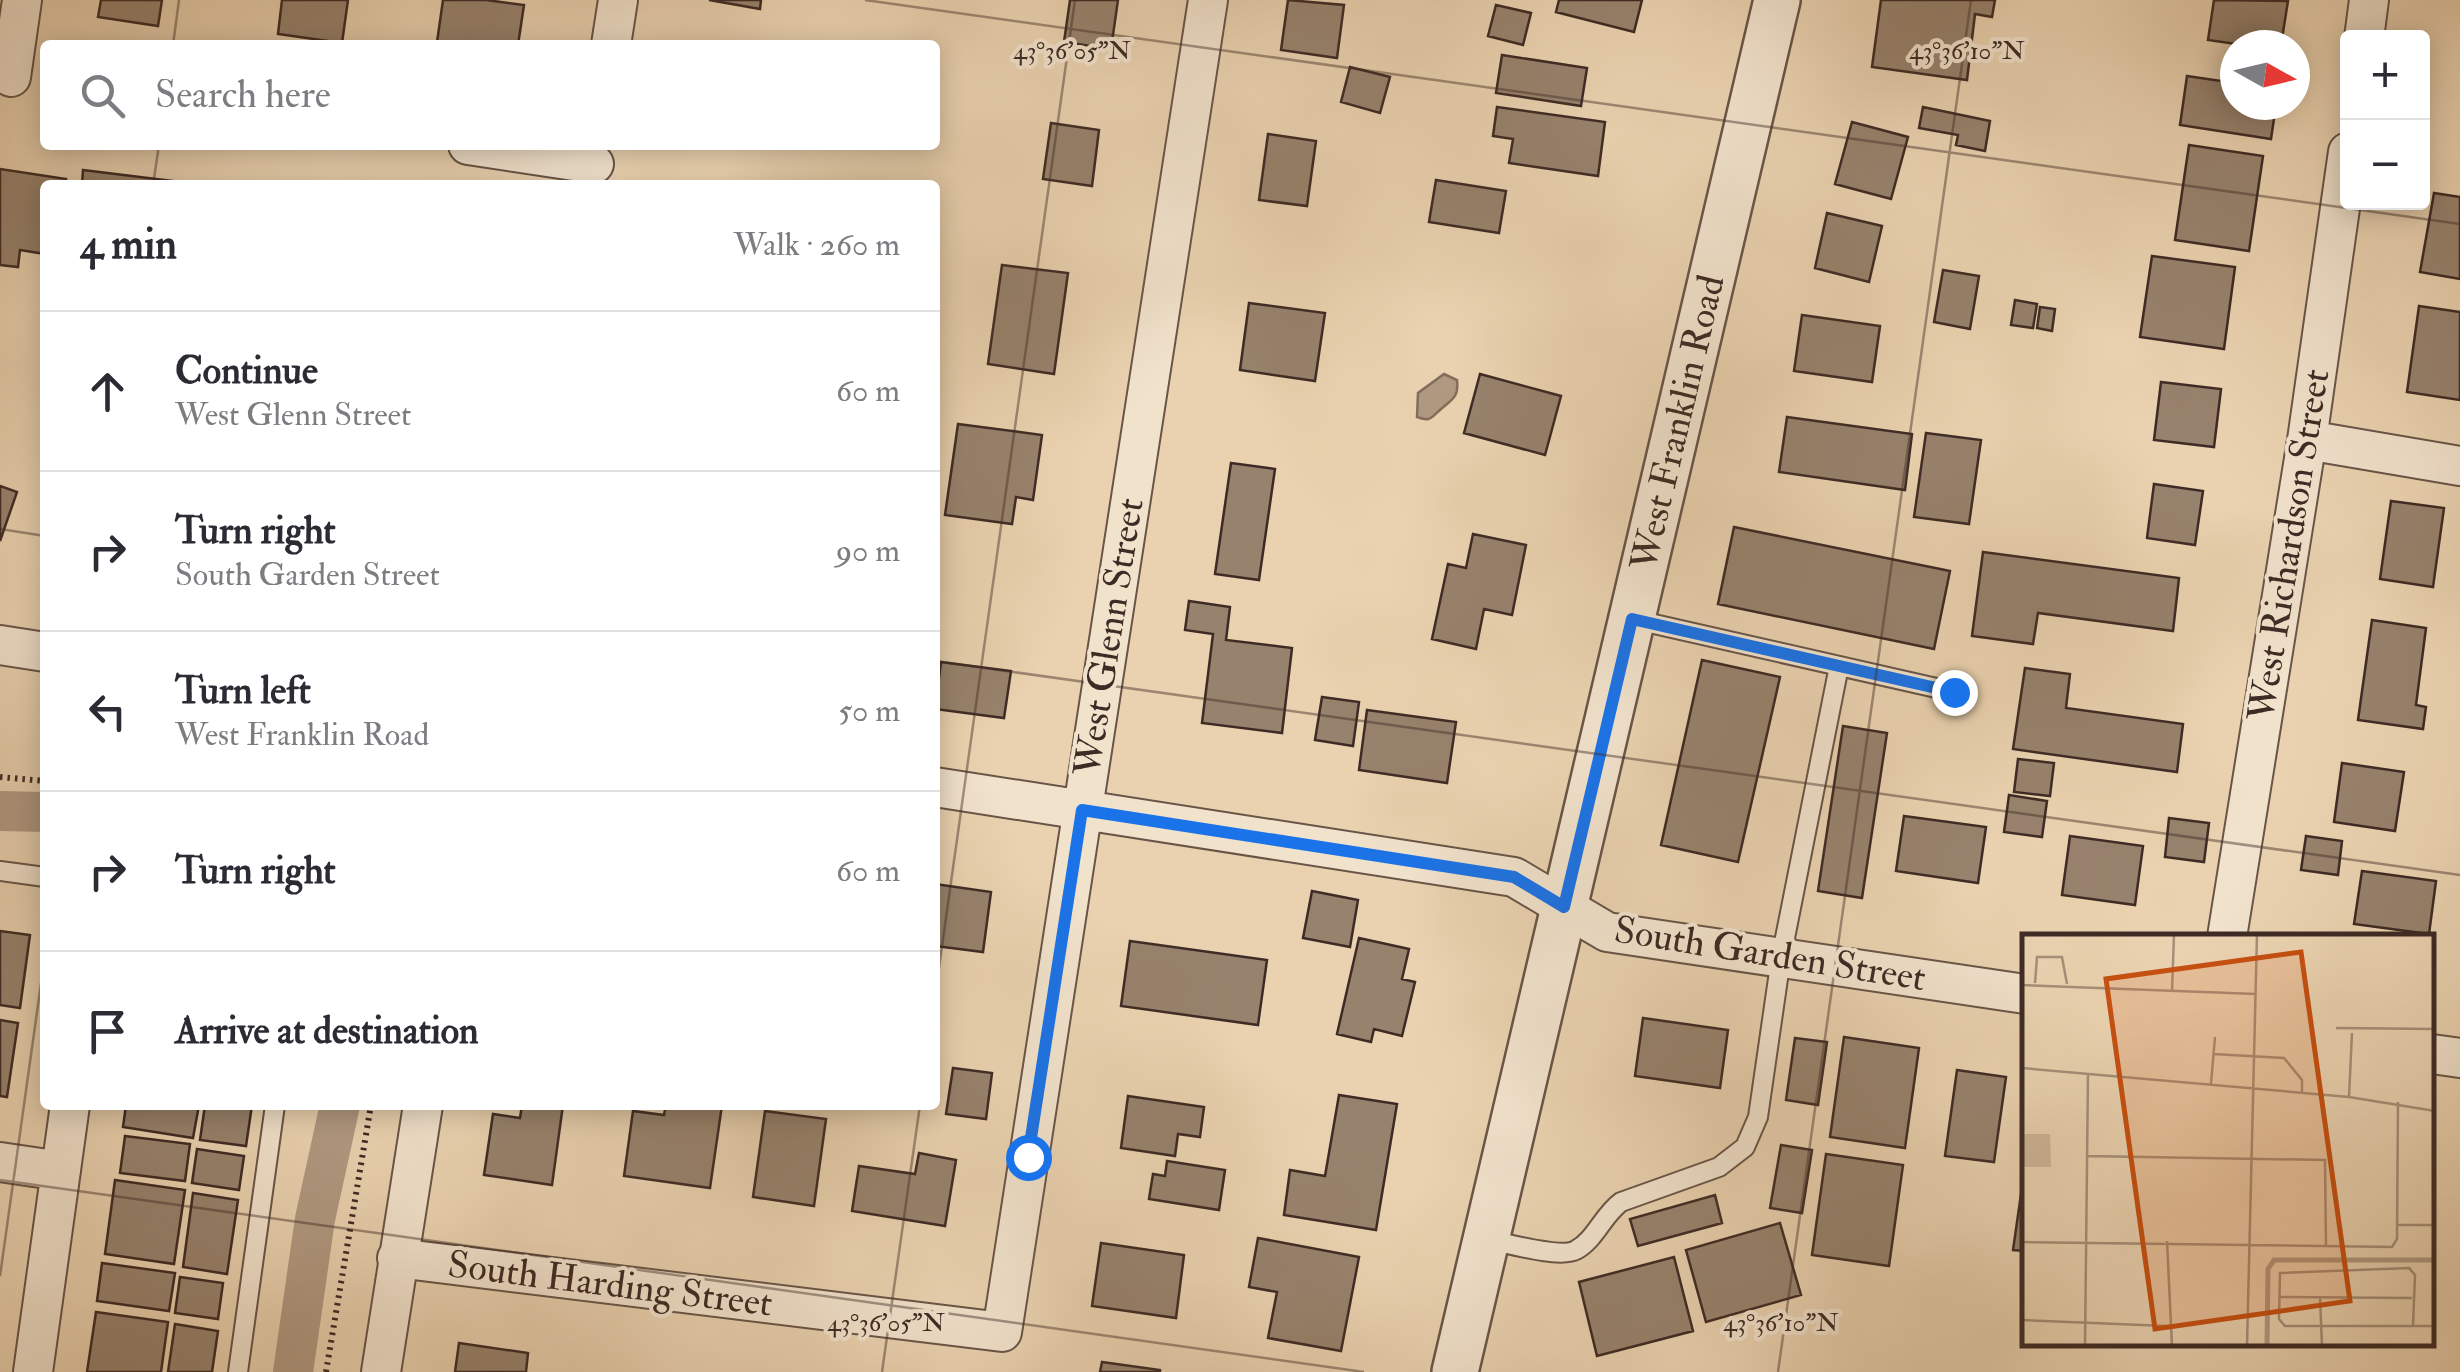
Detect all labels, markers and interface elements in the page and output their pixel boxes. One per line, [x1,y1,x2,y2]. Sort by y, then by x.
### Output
north arrow [2220,30,2310,120]
map controls [2340,30,2430,210]
button: + [2340,30,2430,120]
text: 43°36'05"N [1013,36,1131,67]
text: 43°36'10"N [1909,36,2025,67]
search box [40,40,940,150]
icon: search [75,68,130,123]
text: Search here [155,71,331,119]
button: − [2340,120,2430,210]
text: 4 min [80,219,177,271]
text: Walk · 260 m [734,225,900,265]
street label: West Franklin Road [1620,270,1736,576]
text: Continue [175,347,318,395]
icon: ahead [80,364,135,419]
street label: West Richardson Street [2237,366,2341,725]
text: 60 m [836,371,900,411]
text: West Glenn Street [175,395,411,435]
street label: West Glenn Street [1063,495,1155,780]
text: Turn right [175,507,336,555]
icon: right [80,524,135,579]
text: 90 m [836,531,900,571]
text: South Garden Street [175,555,440,595]
text: Turn left [175,667,311,715]
route end [1932,670,1978,716]
icon: left [80,684,135,739]
text: 50 m [838,691,900,731]
text: West Franklin Road [175,715,429,755]
icon: right [80,844,135,899]
text: Turn right [175,847,336,895]
text: 60 m [836,851,900,891]
street label: South Garden Street [1611,906,1929,1002]
inset map [2022,934,2435,1347]
icon: arrive [80,1004,135,1059]
text: Arrive at destination [175,1007,479,1055]
route start [1006,1135,1052,1181]
street label: South Harding Street [445,1240,775,1328]
text: 43°36'05"N [827,1308,945,1339]
text: 43°36'10"N [1723,1308,1839,1339]

